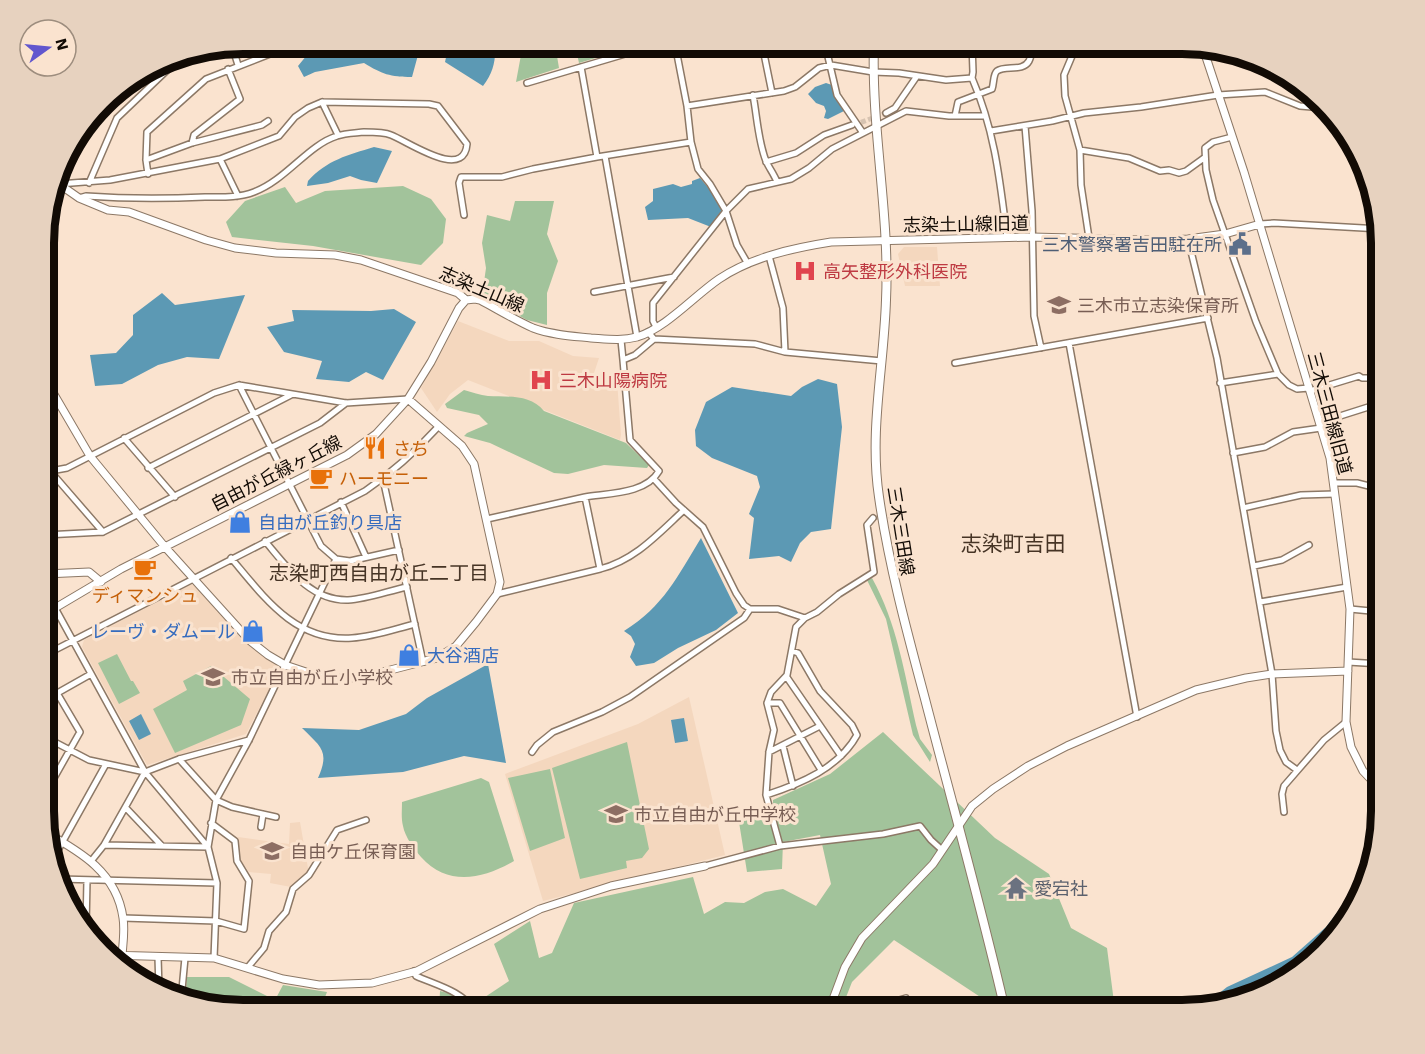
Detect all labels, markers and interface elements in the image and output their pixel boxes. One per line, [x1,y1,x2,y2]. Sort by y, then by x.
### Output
north arrow [18,18,78,78]
text: N [51,36,73,52]
street label: 志染土山線旧道 [903,212,1029,236]
public building icon: 三木警察署吉田駐在所 [1227,231,1253,257]
place label: 三木警察署吉田駐在所 [1042,234,1222,255]
hospital icon: 高矢整形外科医院 [792,258,818,284]
place label: 高矢整形外科医院 [823,261,967,282]
street label: 志染土山線 [436,262,528,316]
school or university icon: 三木市立志染保育所 [1046,292,1072,318]
place label: 三木市立志染保育所 [1077,295,1239,316]
street label: 三木三田線旧道 [1304,349,1356,477]
hospital icon: 三木山陽病院 [528,367,554,393]
place label: 三木山陽病院 [559,370,667,391]
street label: 自由が丘緑ヶ丘線 [207,431,345,515]
restaurant icon: さち [362,435,388,461]
place label: さち [393,438,429,459]
cafe icon: ハーモニー [308,465,334,491]
place label: ハーモニー [339,468,429,489]
street label: 三木三田線 [884,485,918,577]
shop icon: 自由が丘釣り具店 [227,509,253,535]
place label: 自由が丘釣り具店 [258,512,402,533]
district label: 志染町吉田 [961,531,1066,556]
cafe icon: ディマンシュ [132,556,158,582]
district label: 志染町西自由が丘二丁目 [269,561,489,585]
place label: ディマンシュ [92,585,198,606]
shop icon: レーヴ・ダムール [240,618,266,644]
place label: レーヴ・ダムール [91,621,235,642]
shop icon: 大谷酒店 [396,642,422,668]
place label: 大谷酒店 [427,645,499,666]
school or university icon: 市立自由が丘小学校 [200,664,226,690]
place label: 市立自由が丘小学校 [231,667,393,688]
school or university icon: 市立自由が丘中学校 [603,801,629,827]
place label: 市立自由が丘中学校 [634,804,796,825]
school or university icon: 自由ケ丘保育園 [259,838,285,864]
place label: 自由ケ丘保育園 [290,841,416,862]
temple icon: 愛宕社 [1003,875,1029,901]
place label: 愛宕社 [1034,878,1088,899]

